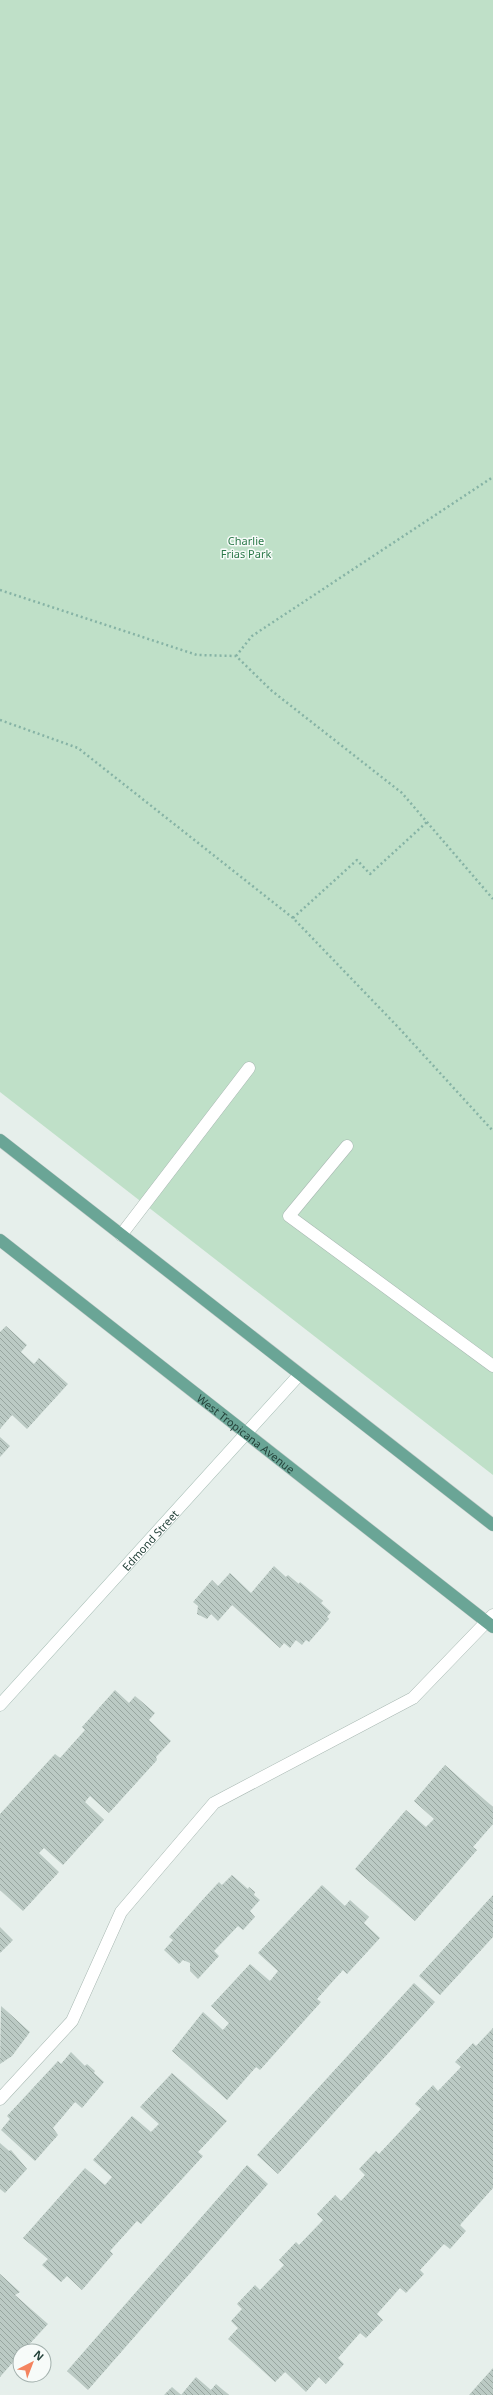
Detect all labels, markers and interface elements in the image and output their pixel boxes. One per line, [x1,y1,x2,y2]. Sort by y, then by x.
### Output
park label: Charlie Frias Park [221,533,271,561]
street label: West Tropicana Avenue [194,1390,298,1476]
street label: Edmond Street [118,1506,181,1573]
north arrow [12,2343,52,2383]
text: N [31,2347,47,2364]

